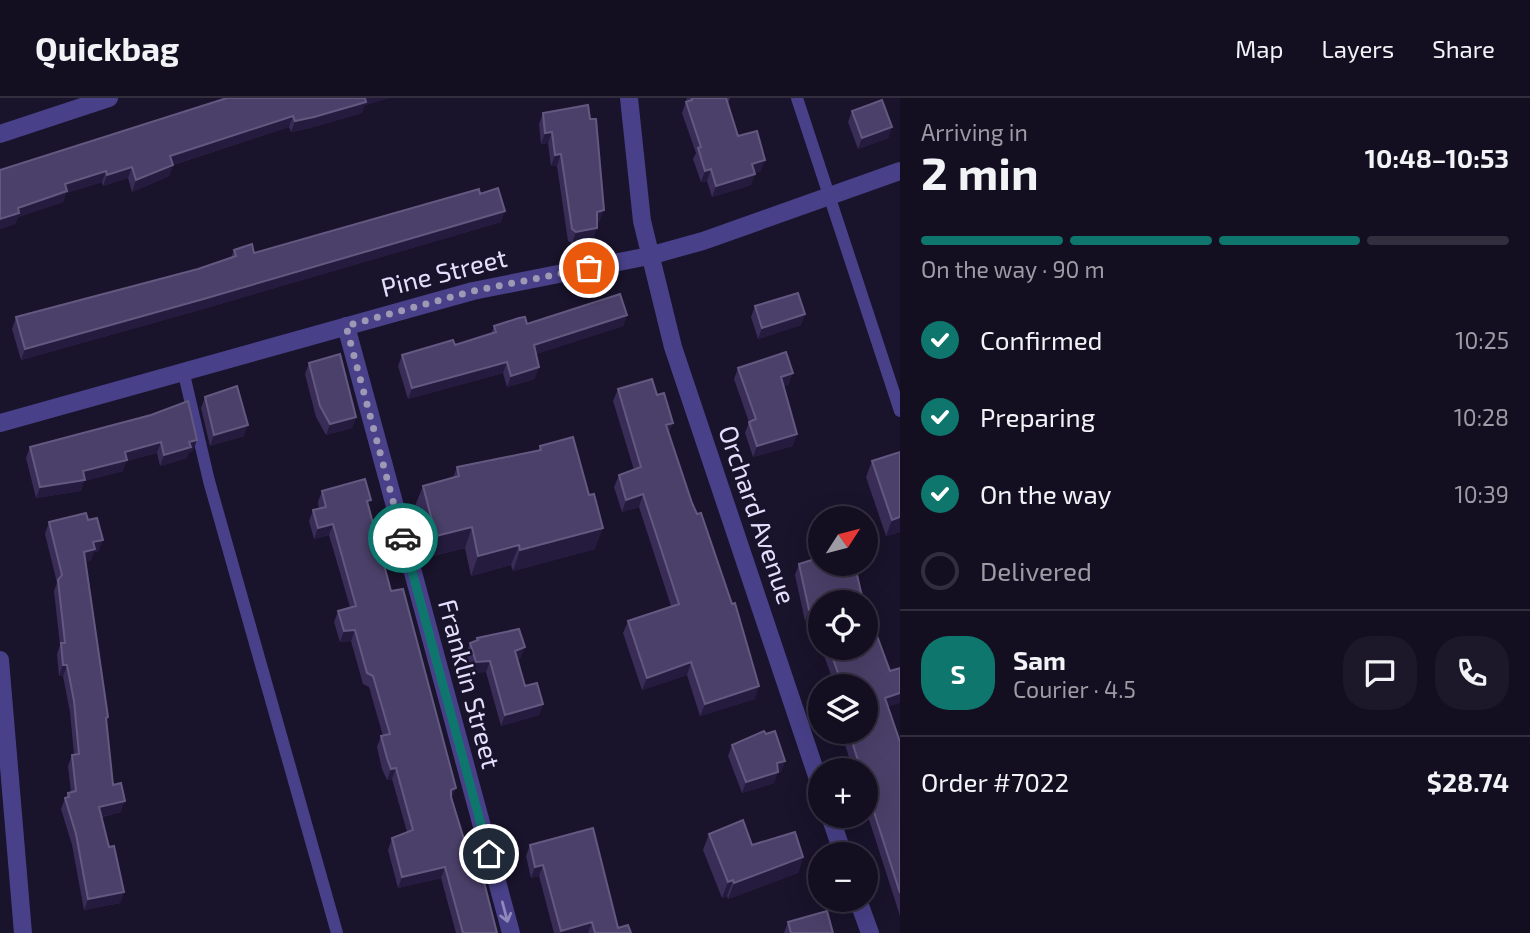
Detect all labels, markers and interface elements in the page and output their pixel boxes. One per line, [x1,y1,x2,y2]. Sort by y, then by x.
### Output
text: Quickbag [35,28,179,68]
text: Map [1235,34,1283,63]
text: Layers [1321,34,1394,63]
text: Share [1432,34,1495,63]
text: Arriving in [921,118,1028,146]
text: 10:48–10:53 [1365,142,1509,173]
text: 2 min [921,144,1039,199]
pin [559,238,619,298]
street label: Pine Street [377,241,510,302]
icon: bag [570,249,608,287]
text: On the way · 90 m [921,255,1105,283]
icon: check [921,321,959,359]
text: Confirmed [980,324,1103,355]
text: 10:25 [1455,326,1509,354]
icon: check [921,398,959,436]
text: Preparing [980,401,1095,432]
text: 10:28 [1454,403,1509,431]
street label: Orchard Avenue [713,421,804,608]
icon: check [921,475,959,513]
text: On the way [980,478,1111,509]
text: 10:39 [1455,480,1509,508]
courier [368,503,438,573]
north arrow [808,506,878,576]
map controls [808,506,878,912]
icon: car [384,519,422,557]
text: Delivered [980,555,1092,586]
button: locate [808,590,878,660]
street label: Franklin Street [433,596,508,772]
button: chat [1343,636,1417,710]
button: phone [1435,636,1509,710]
text: Sam [1013,644,1066,675]
text: S [950,658,966,689]
button: layers [808,674,878,744]
text: Courier · 4.5 [1013,675,1136,703]
button: + [808,758,878,828]
text: Order #7022 [921,766,1069,797]
text: $28.74 [1427,766,1509,797]
pin [459,824,519,884]
icon: home [470,835,508,873]
button: − [808,842,878,912]
one-way arrow [500,901,513,923]

